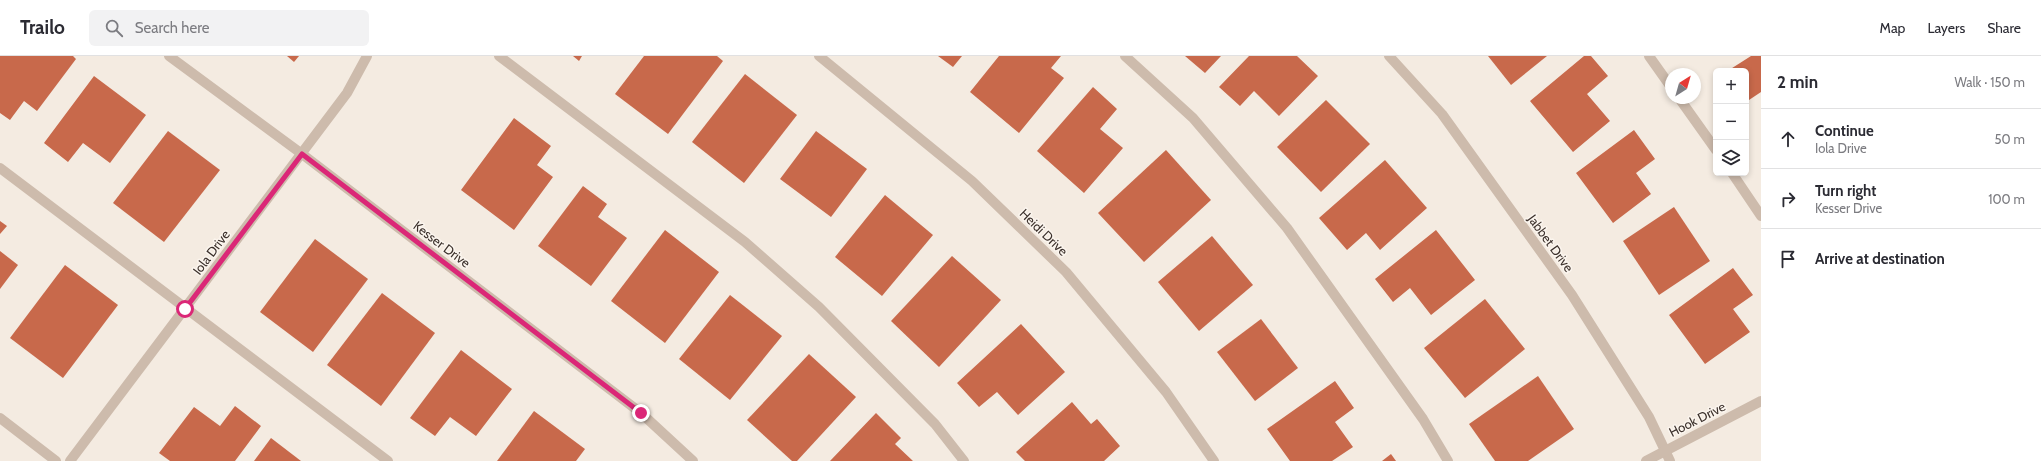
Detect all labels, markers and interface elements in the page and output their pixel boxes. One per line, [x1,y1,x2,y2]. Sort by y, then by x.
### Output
search box [89,10,369,46]
text: Trailo [20,16,65,39]
icon: search [103,17,125,39]
text: Search here [135,19,209,37]
text: Map [1880,19,1905,37]
text: Layers [1927,19,1965,37]
text: Share [1987,19,2021,37]
north arrow [1665,68,1701,104]
map controls [1713,68,1749,176]
button: + [1713,68,1749,104]
text: 2 min [1777,72,1818,92]
text: Walk · 150 m [1954,74,2025,90]
button: − [1713,104,1749,140]
text: Continue [1815,122,1874,140]
icon: ahead [1777,128,1799,150]
text: 50 m [1995,131,2025,147]
button: layers [1713,140,1749,176]
text: Iola Drive [1815,140,1867,156]
text: Turn right [1815,182,1876,200]
icon: right [1777,188,1799,210]
text: 100 m [1988,191,2025,207]
text: Kesser Drive [1815,200,1882,216]
street label: Heidi Drive [1017,205,1072,259]
street label: Jabbet Drive [1524,210,1577,275]
street label: Kesser Drive [410,217,474,271]
street label: Iola Drive [189,226,233,277]
icon: arrive [1777,248,1799,270]
text: Arrive at destination [1815,250,1945,268]
route start [176,300,194,318]
street label: Hook Drive [1666,398,1728,440]
route end [632,404,650,422]

